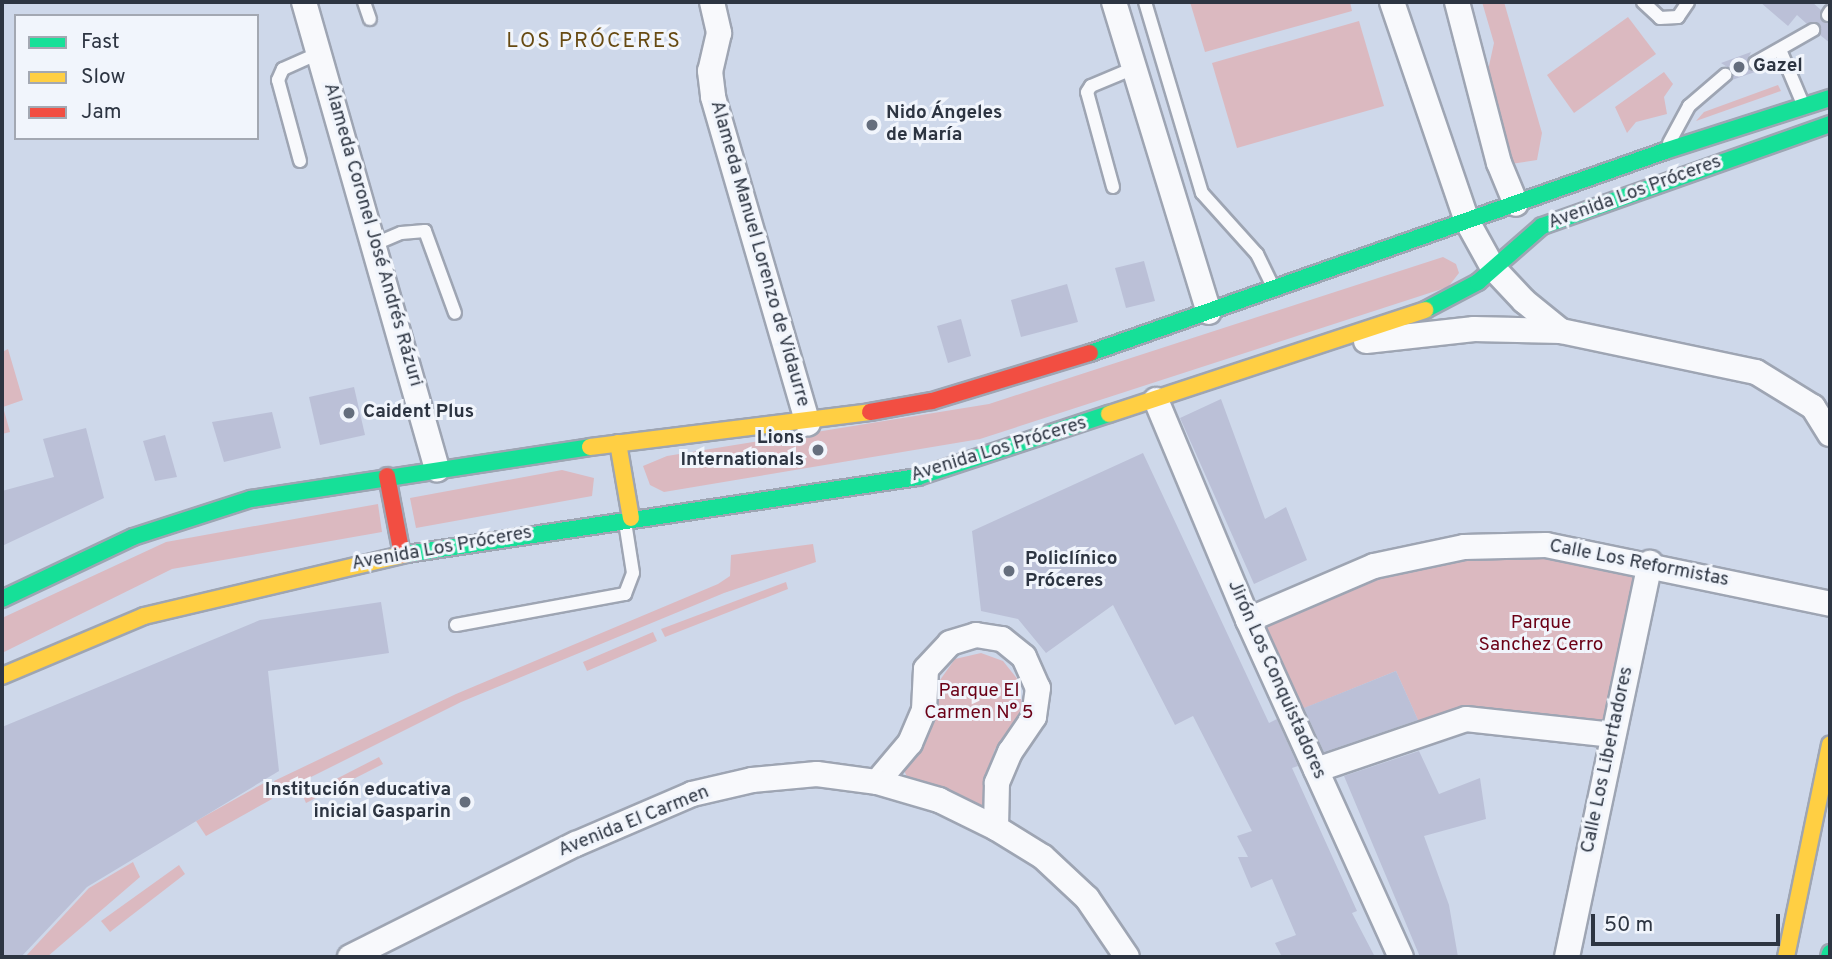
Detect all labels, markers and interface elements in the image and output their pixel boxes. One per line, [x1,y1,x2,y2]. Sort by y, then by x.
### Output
legend [14,14,259,140]
text: Fast [81,29,120,56]
district label: LOS PRÓCERES [508,29,680,55]
place label: Gazel [1753,56,1803,78]
marker: Gazel [1731,59,1747,75]
text: Slow [81,64,126,91]
street label: Alameda Coronel José Andrés Rázuri [318,80,426,390]
street label: Alameda Manuel Lorenzo de Vidaurre [704,98,814,410]
text: Jam [81,99,122,126]
place label: Nido Ángeles de María [886,103,1003,147]
marker: Nido Ángeles de María [864,117,880,133]
street label: Avenida Los Próceres [1545,151,1725,235]
place label: Caident Plus [363,402,474,424]
marker: Caident Plus [341,405,357,421]
street label: Avenida Los Próceres [908,412,1090,488]
place label: Lions Internationals [680,428,804,472]
marker: Lions Internationals [810,442,826,458]
street label: Avenida Los Próceres [350,522,534,576]
street label: Calle Los Reformistas [1547,535,1731,593]
place label: Policlínico Próceres [1025,549,1117,593]
marker: Policlínico Próceres [999,561,1019,581]
street label: Jirón Los Conquistadores [1222,577,1330,783]
park label: Parque Sanchez Cerro [1479,613,1603,657]
street label: Calle Los Libertadores [1577,665,1639,855]
park label: Parque El Carmen N° 5 [924,681,1034,725]
place label: Institución educativa inicial Gasparin [265,780,451,824]
street label: Avenida El Carmen [555,781,713,863]
marker: Institución educativa inicial Gasparin [457,794,473,810]
scale bar [1594,900,1783,944]
text: 50 m [1604,912,1653,939]

